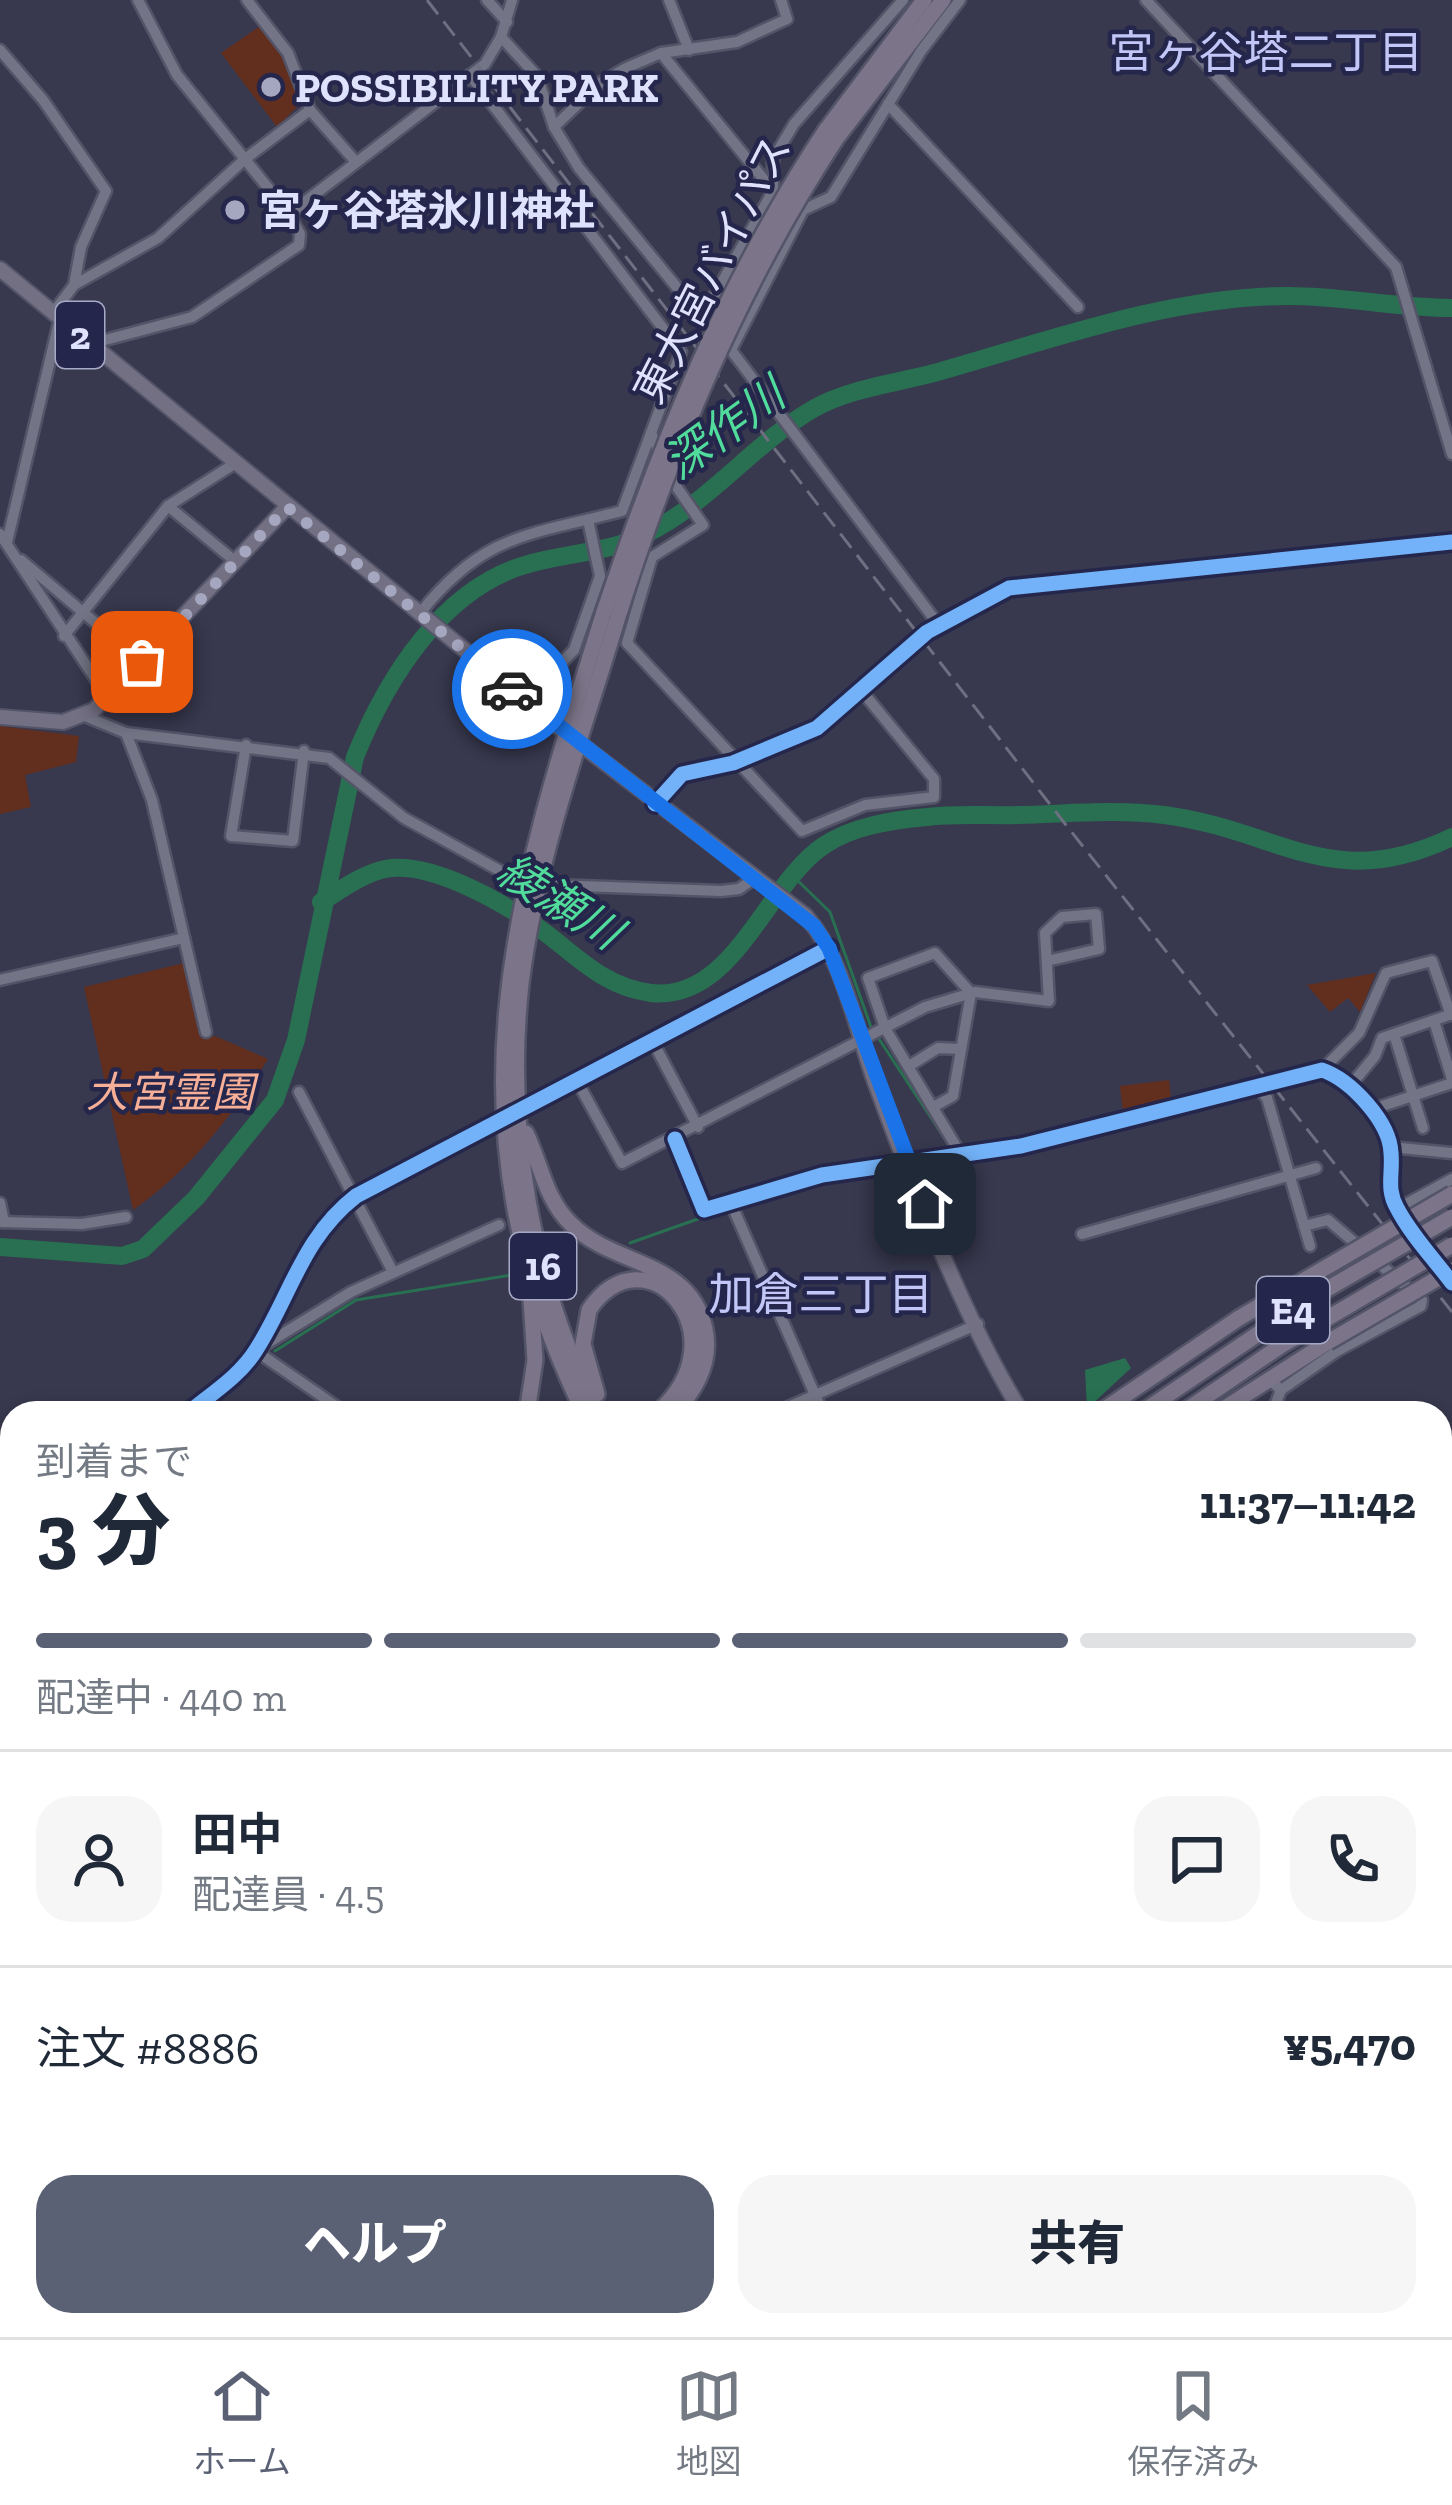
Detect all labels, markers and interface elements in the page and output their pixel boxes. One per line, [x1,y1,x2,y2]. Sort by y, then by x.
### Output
district label: 宮ヶ谷塔二丁目 [1108,26,1424,80]
place label: POSSIBILITY PARK [295,62,658,113]
marker: POSSIBILITY PARK [258,74,284,100]
street label: 東大宮バイパス [623,127,802,411]
place label: 宮ヶ谷塔氷川神社 [259,185,595,236]
marker: 宮ヶ谷塔氷川神社 [222,197,248,223]
road number: 2 [56,302,104,368]
water label: 深作川 [654,365,798,490]
pin [91,611,193,713]
icon: bag [109,629,175,695]
courier [452,629,572,749]
icon: car [479,656,545,722]
water label: 綾瀬川 [488,843,634,963]
park label: 大宮霊園 [86,1067,259,1118]
pin [874,1153,976,1255]
icon: home [892,1171,958,1237]
road number: 16 [510,1233,576,1299]
district label: 加倉三丁目 [708,1268,934,1322]
road number: E4 [1257,1277,1329,1343]
text: 到着まで [36,1438,192,1485]
text: 11:37–11:42 [1200,1476,1416,1530]
text: 3 分 [36,1484,170,1578]
text: 配達中 · 440 m [36,1674,286,1721]
button: person [36,1796,162,1922]
button: chat [1134,1796,1260,1922]
button: phone [1290,1796,1416,1922]
text: 田中 [192,1808,282,1862]
text: 配達員 · 4.5 [192,1871,384,1918]
text: ¥5,470 [1283,2018,1416,2072]
text: 注文 #8886 [36,2022,259,2076]
button: ヘルプ [36,2175,714,2313]
button: 共有 [738,2175,1416,2313]
tab: ホーム [193,2363,291,2483]
tab: 地図 [676,2363,742,2483]
tab: 保存済み [1127,2363,1259,2483]

